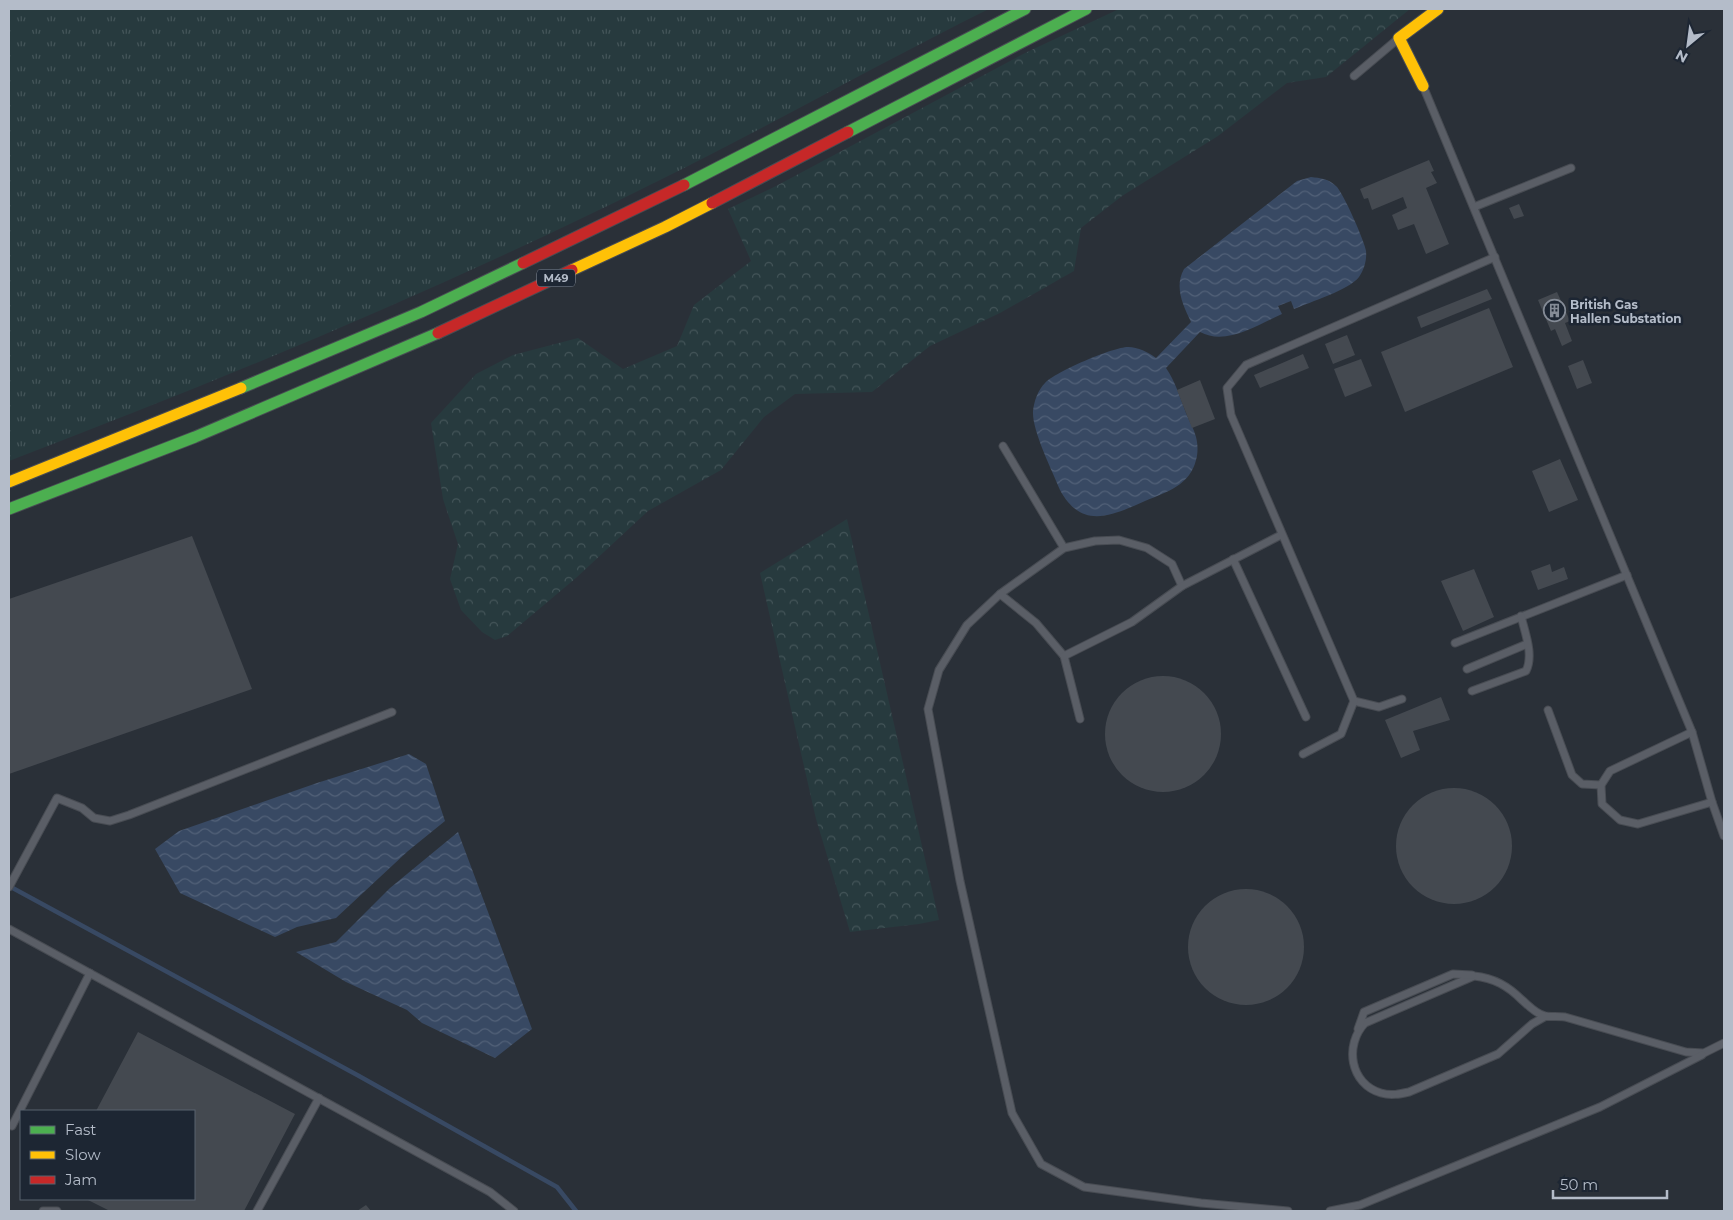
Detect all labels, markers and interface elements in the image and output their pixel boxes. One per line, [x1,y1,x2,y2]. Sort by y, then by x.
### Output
north arrow [1663,20,1713,70]
text: N [1672,46,1691,67]
road number: M49 [537,270,575,286]
place label: British Gas Hallen Substation [1570,297,1682,326]
building icon: British Gas Hallen Substation [1542,299,1566,323]
legend [20,1110,195,1200]
text: Fast [65,1120,96,1139]
text: Slow [65,1145,101,1164]
scale bar [1553,1168,1667,1200]
text: Jam [64,1170,97,1189]
text: 50 m [1560,1175,1598,1194]

